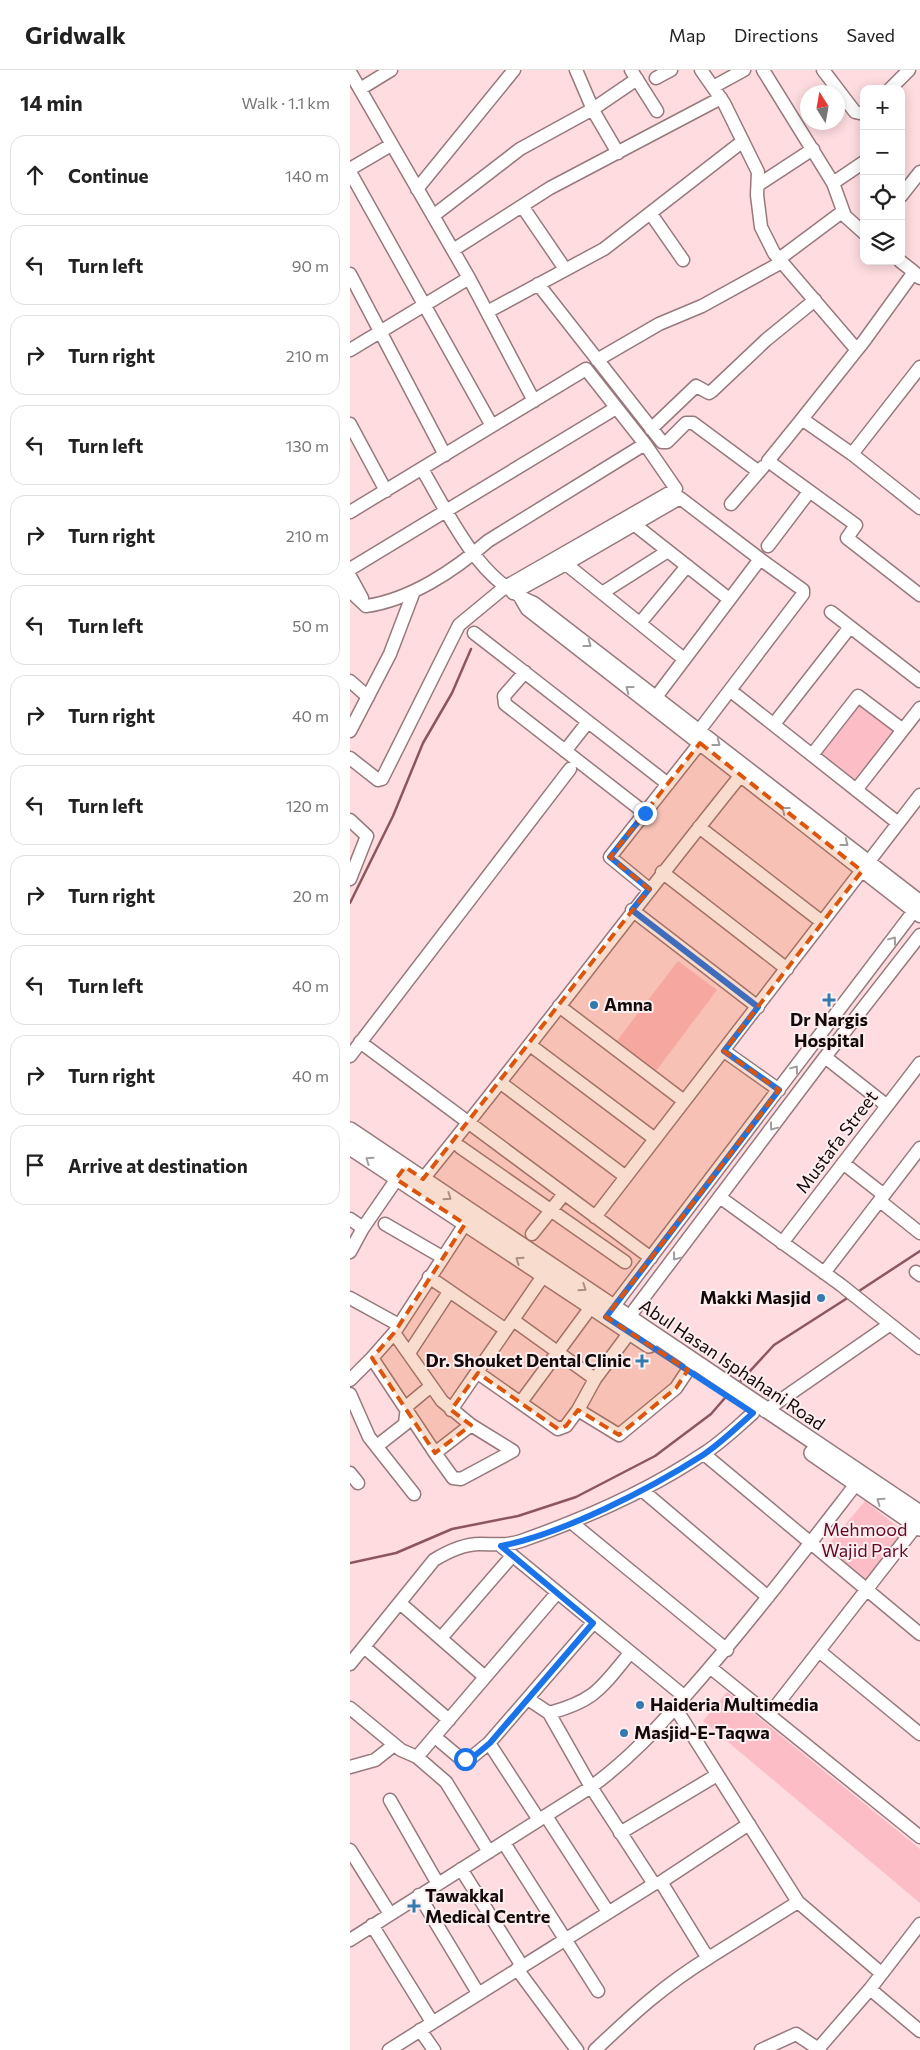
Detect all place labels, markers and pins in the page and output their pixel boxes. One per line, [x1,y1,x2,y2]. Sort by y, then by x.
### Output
place label: Amna [604,993,653,1015]
marker: Dr Nargis Hospital [822,993,836,1007]
marker: Amna [588,999,600,1011]
place label: Dr Nargis Hospital [790,1008,868,1051]
place label: Makki Masjid [700,1286,811,1308]
marker: Makki Masjid [815,1292,827,1304]
place label: Dr. Shouket Dental Clinic [426,1349,631,1371]
marker: Dr. Shouket Dental Clinic [635,1354,649,1368]
place label: Haideria Multimedia [650,1693,819,1715]
marker: Haideria Multimedia [634,1699,646,1711]
place label: Masjid-E-Taqwa [634,1721,770,1743]
marker: Masjid-E-Taqwa [618,1727,630,1739]
place label: Tawakkal Medical Centre [425,1884,550,1927]
marker: Tawakkal Medical Centre [407,1899,421,1913]

